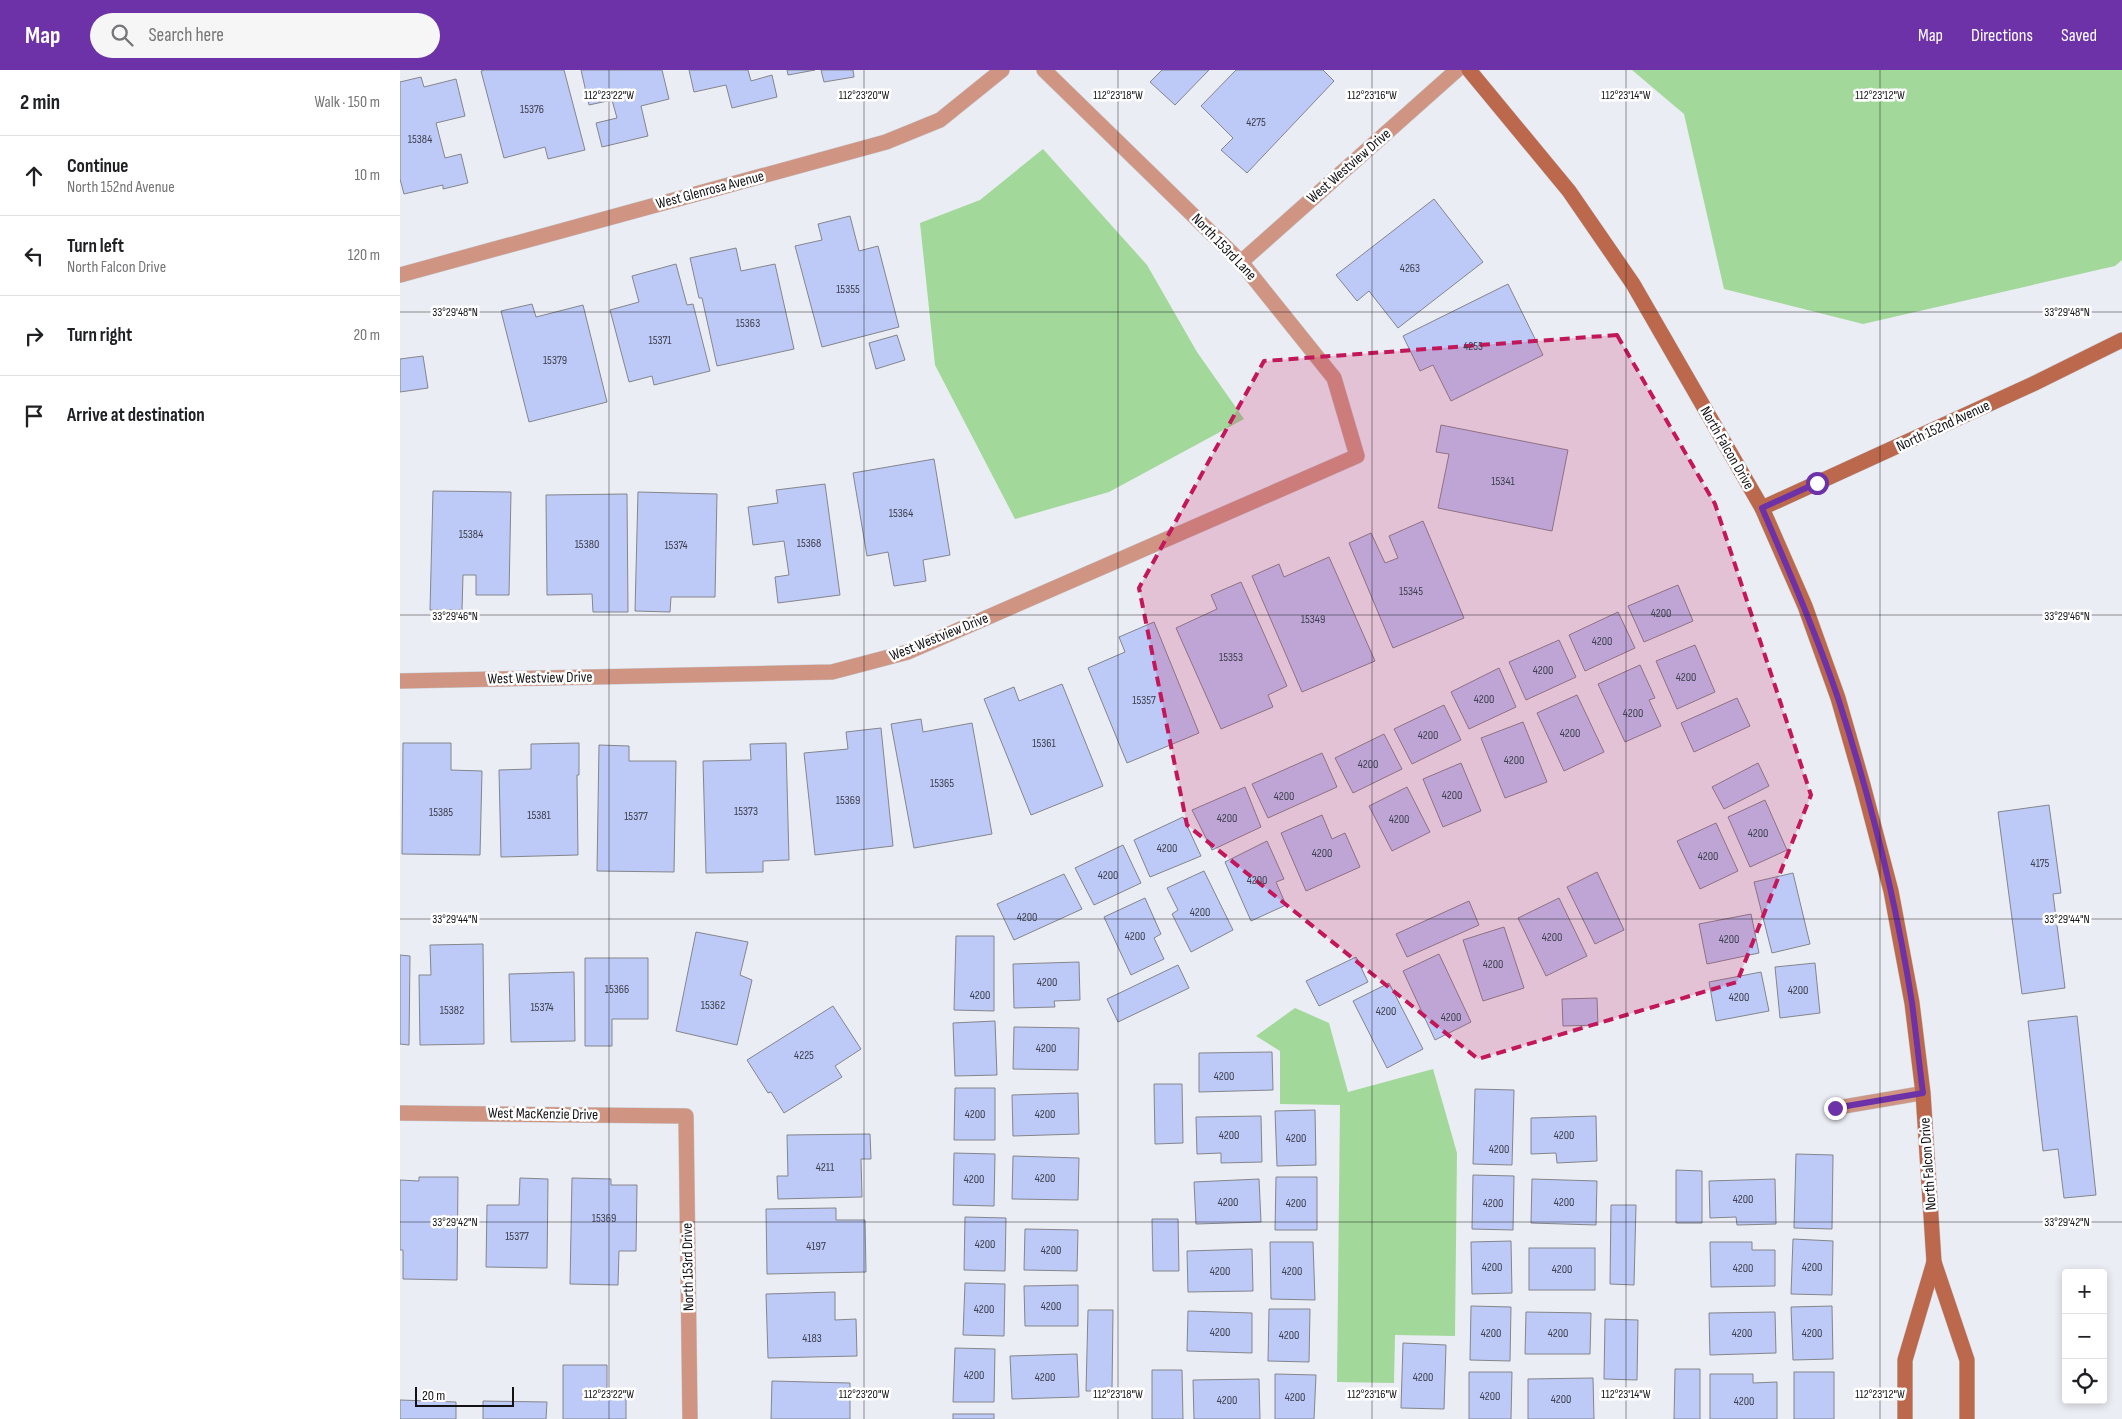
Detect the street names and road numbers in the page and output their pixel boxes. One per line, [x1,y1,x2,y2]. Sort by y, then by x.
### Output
street label: West Westview Drive [1303,124,1395,208]
street label: West Glenrosa Avenue [654,166,766,214]
street label: North 153rd Lane [1187,210,1261,284]
street label: North 152nd Avenue [1893,396,1993,456]
street label: North Falcon Drive [1696,403,1758,493]
street label: West Westview Drive [887,609,991,665]
street label: West Westview Drive [487,668,593,688]
street label: West MacKenzie Drive [488,1104,598,1124]
street label: North Falcon Drive [1915,1117,1941,1211]
street label: North 153rd Drive [678,1223,698,1311]

